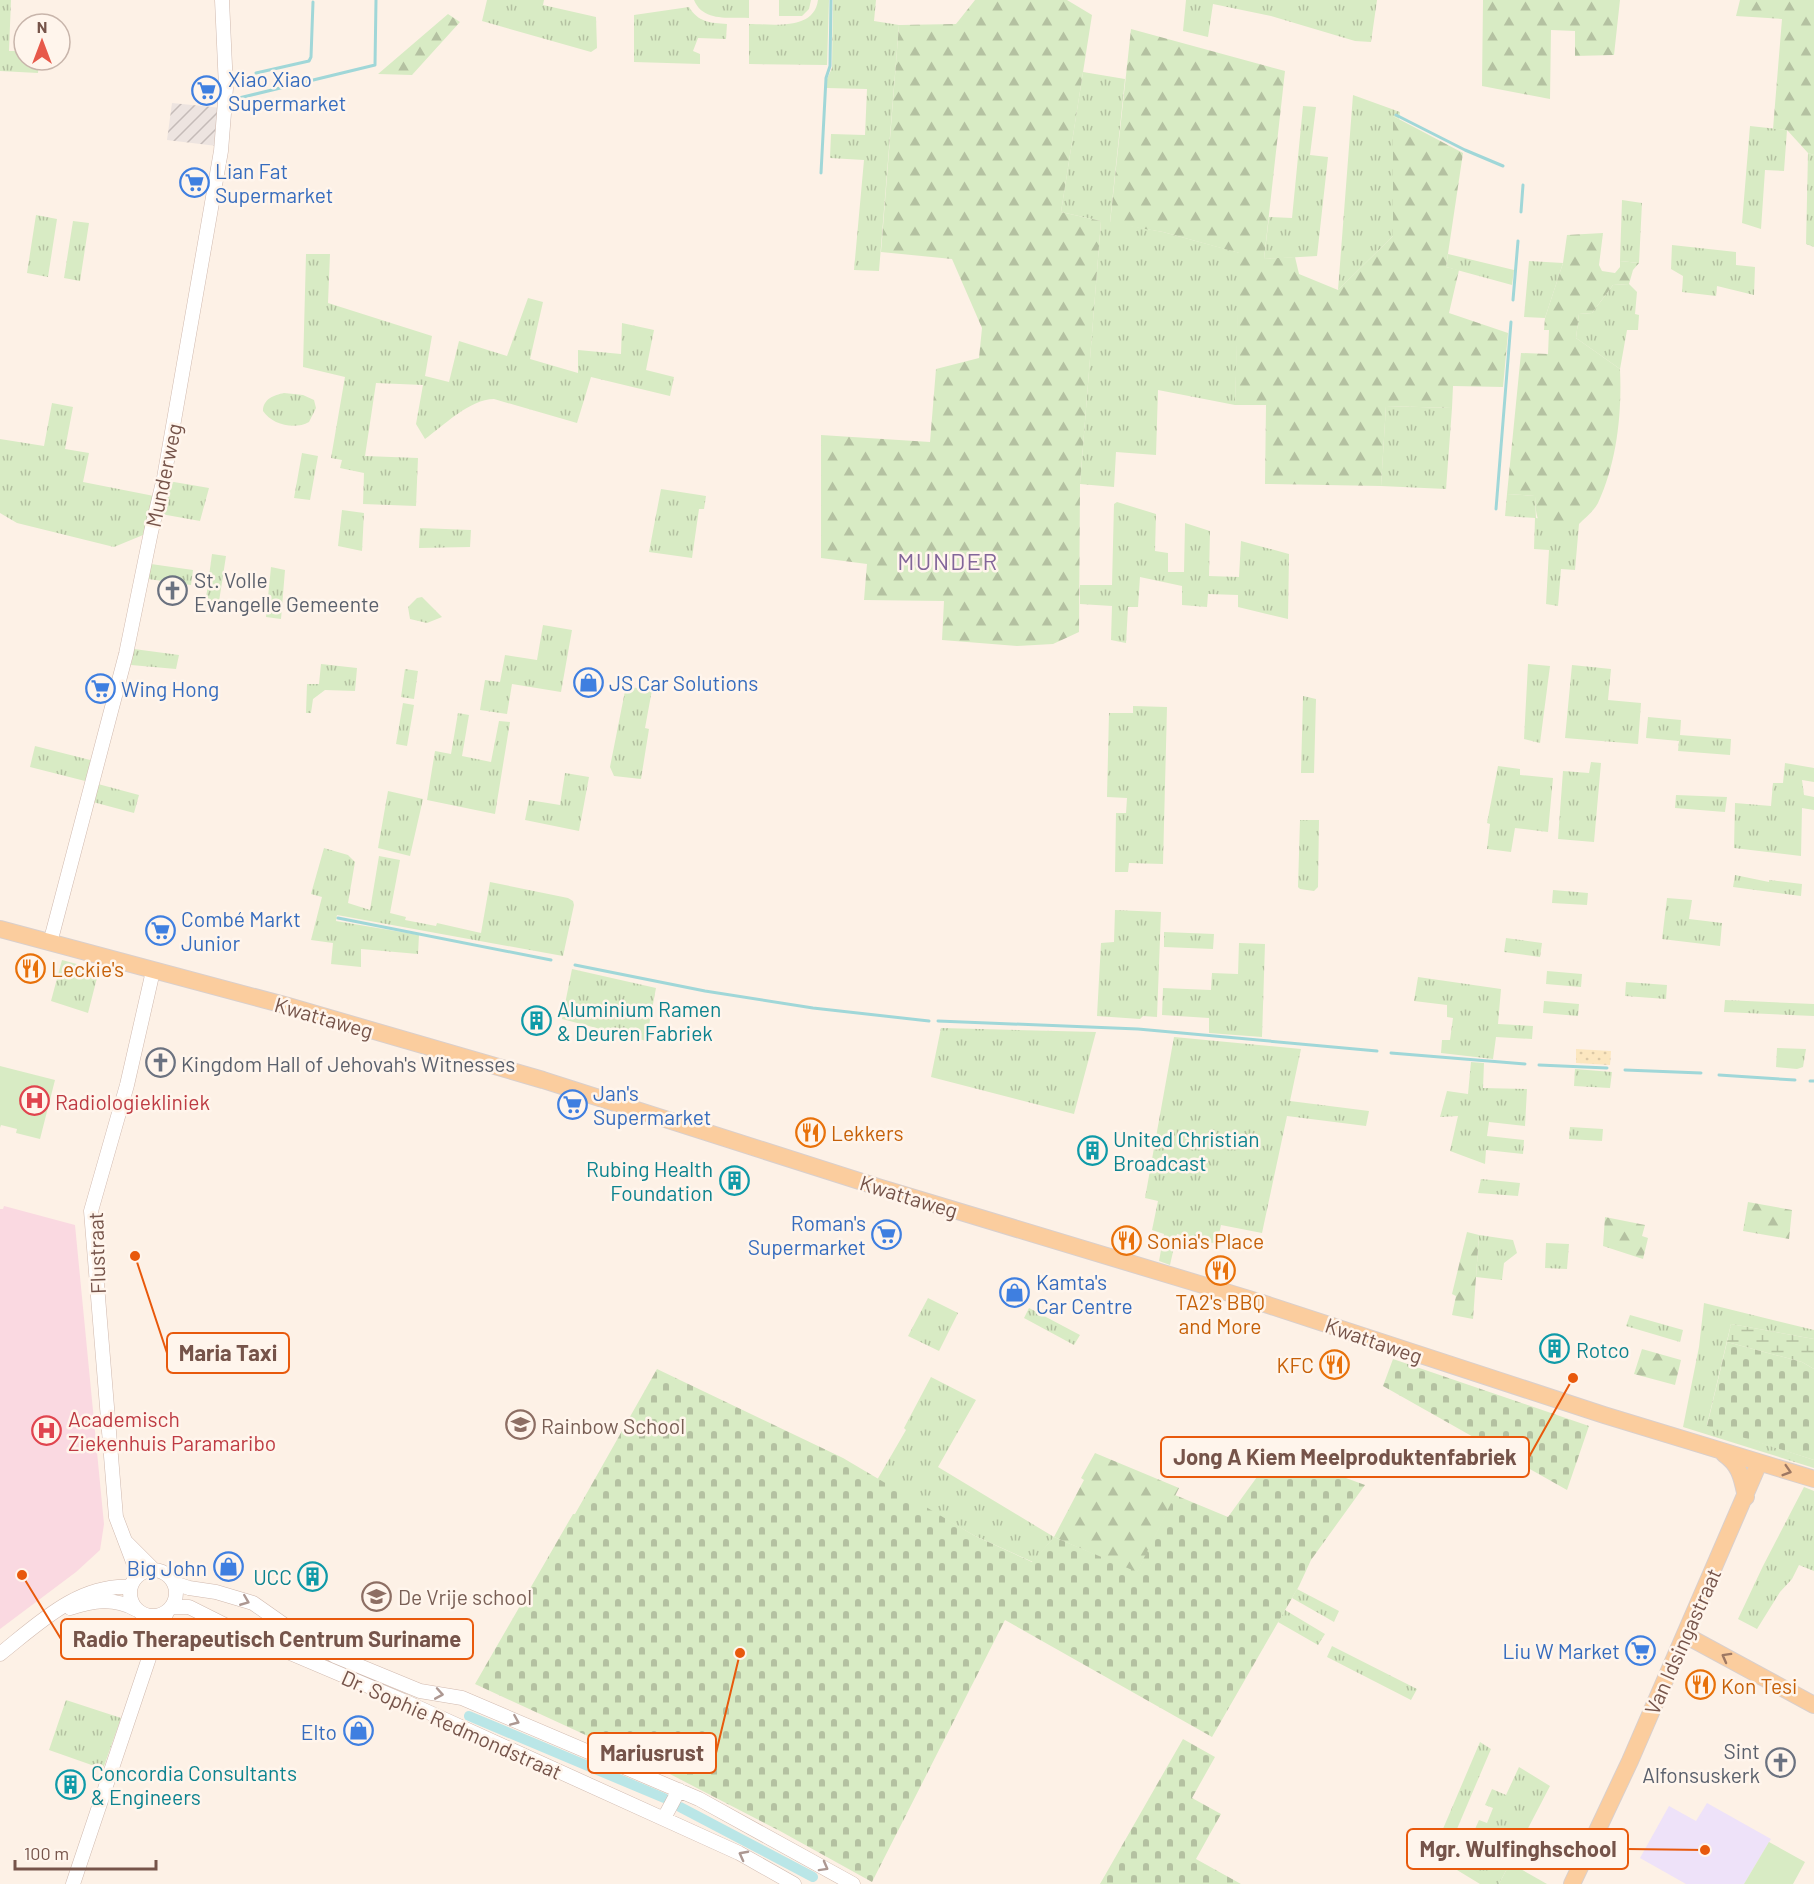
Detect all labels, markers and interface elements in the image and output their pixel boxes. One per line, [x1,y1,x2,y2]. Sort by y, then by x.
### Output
north arrow [12,12,72,72]
text: N [37,17,47,36]
place label: Xiao Xiao Supermarket [228,66,346,115]
supermarket icon: Xiao Xiao Supermarket [191,74,223,106]
place label: Lian Fat Supermarket [215,158,333,207]
supermarket icon: Lian Fat Supermarket [178,166,210,198]
street label: Munderweg [140,421,186,529]
district label: MUNDER [897,546,999,575]
place label: St. Volle Evangelle Gemeente [194,567,379,616]
church icon: St. Volle Evangelle Gemeente [157,575,189,607]
shop icon: JS Car Solutions [572,666,604,698]
place label: JS Car Solutions [609,670,758,695]
supermarket icon: Wing Hong [84,672,116,704]
place label: Wing Hong [121,676,219,701]
place label: Combé Markt Junior [181,906,301,955]
supermarket icon: Combé Markt Junior [144,914,176,946]
restaurant icon: Leckie's [14,952,46,984]
place label: Leckie's [51,956,124,981]
street label: Kwattaweg [272,991,376,1043]
place label: Aluminium Ramen & Deuren Fabriek [557,996,721,1045]
building icon: Aluminium Ramen & Deuren Fabriek [520,1004,552,1036]
church icon: Kingdom Hall of Jehovah's Witnesses [144,1047,176,1079]
place label: Kingdom Hall of Jehovah's Witnesses [181,1051,515,1076]
place label: Jan's Supermarket [593,1080,711,1129]
hospital icon: Radiologiekliniek [18,1085,50,1117]
supermarket icon: Jan's Supermarket [556,1088,588,1120]
place label: Radiologiekliniek [55,1089,210,1114]
restaurant icon: Lekkers [794,1116,826,1148]
place label: Lekkers [831,1120,904,1145]
place label: United Christian Broadcast [1113,1126,1260,1175]
building icon: United Christian Broadcast [1076,1134,1108,1166]
place label: Rubing Health Foundation [586,1156,713,1205]
building icon: Rubing Health Foundation [718,1164,750,1196]
street label: Kwattaweg [857,1169,961,1223]
place label: Roman's Supermarket [748,1210,866,1259]
street label: Flustraat [82,1211,110,1295]
supermarket icon: Roman's Supermarket [871,1218,903,1250]
restaurant icon: Sonia's Place [1110,1224,1142,1256]
place label: Sonia's Place [1147,1228,1264,1253]
restaurant icon: TA2's BBQ and More [1204,1254,1236,1286]
place label: Kamta's Car Centre [1036,1269,1133,1318]
shop icon: Kamta's Car Centre [999,1277,1031,1309]
place label: TA2's BBQ and More [1175,1289,1265,1338]
street label: Kwattaweg [1322,1312,1426,1368]
callout: Maria Taxi [167,1333,289,1373]
building icon: Rotco [1539,1333,1571,1365]
place label: Rotco [1576,1337,1630,1362]
text: Maria Taxi [179,1339,277,1365]
restaurant icon: KFC [1319,1348,1351,1380]
place label: KFC [1277,1352,1314,1377]
place label: Academisch Ziekenhuis Paramaribo [68,1406,276,1455]
school or university icon: Rainbow School [504,1409,536,1441]
place label: Rainbow School [541,1413,685,1438]
hospital icon: Academisch Ziekenhuis Paramaribo [31,1414,63,1446]
callout: Jong A Kiem Meelproduktenfabriek [1161,1437,1529,1477]
text: Jong A Kiem Meelproduktenfabriek [1173,1443,1517,1469]
one-way arrow [1781,1464,1792,1476]
shop icon: Big John [212,1551,244,1583]
place label: Big John [127,1555,207,1580]
building icon: UCC [297,1560,329,1592]
place label: UCC [253,1564,292,1589]
street label: Van Idsingastraat [1639,1564,1725,1718]
school or university icon: De Vrije school [361,1580,393,1612]
place label: De Vrije school [398,1584,532,1609]
one-way arrow [239,1594,250,1606]
callout: Radio Therapeutisch Centrum Suriname [61,1619,473,1659]
text: Radio Therapeutisch Centrum Suriname [73,1625,461,1651]
supermarket icon: Liu W Market [1625,1634,1657,1666]
place label: Liu W Market [1502,1638,1620,1663]
one-way arrow [1722,1653,1732,1664]
street label: Dr. Sophie Redmondstraat [338,1664,566,1784]
restaurant icon: Kon Tesi [1684,1669,1716,1701]
place label: Kon Tesi [1721,1673,1797,1698]
one-way arrow [433,1687,443,1700]
one-way arrow [509,1714,520,1726]
shop icon: Elto [342,1715,374,1747]
place label: Elto [301,1719,337,1744]
callout: Mariusrust [588,1733,716,1773]
place label: Sint Alfonsuskerk [1642,1738,1760,1787]
text: Mariusrust [600,1739,704,1765]
church icon: Sint Alfonsuskerk [1765,1746,1797,1778]
place label: Concordia Consultants & Engineers [91,1760,297,1809]
building icon: Concordia Consultants & Engineers [54,1768,86,1800]
callout: Mgr. Wulfinghschool [1407,1829,1628,1869]
scale bar [15,1833,156,1871]
text: Mgr. Wulfinghschool [1419,1835,1617,1861]
text: 100 m [24,1842,69,1864]
one-way arrow [739,1851,750,1863]
one-way arrow [818,1860,828,1871]

